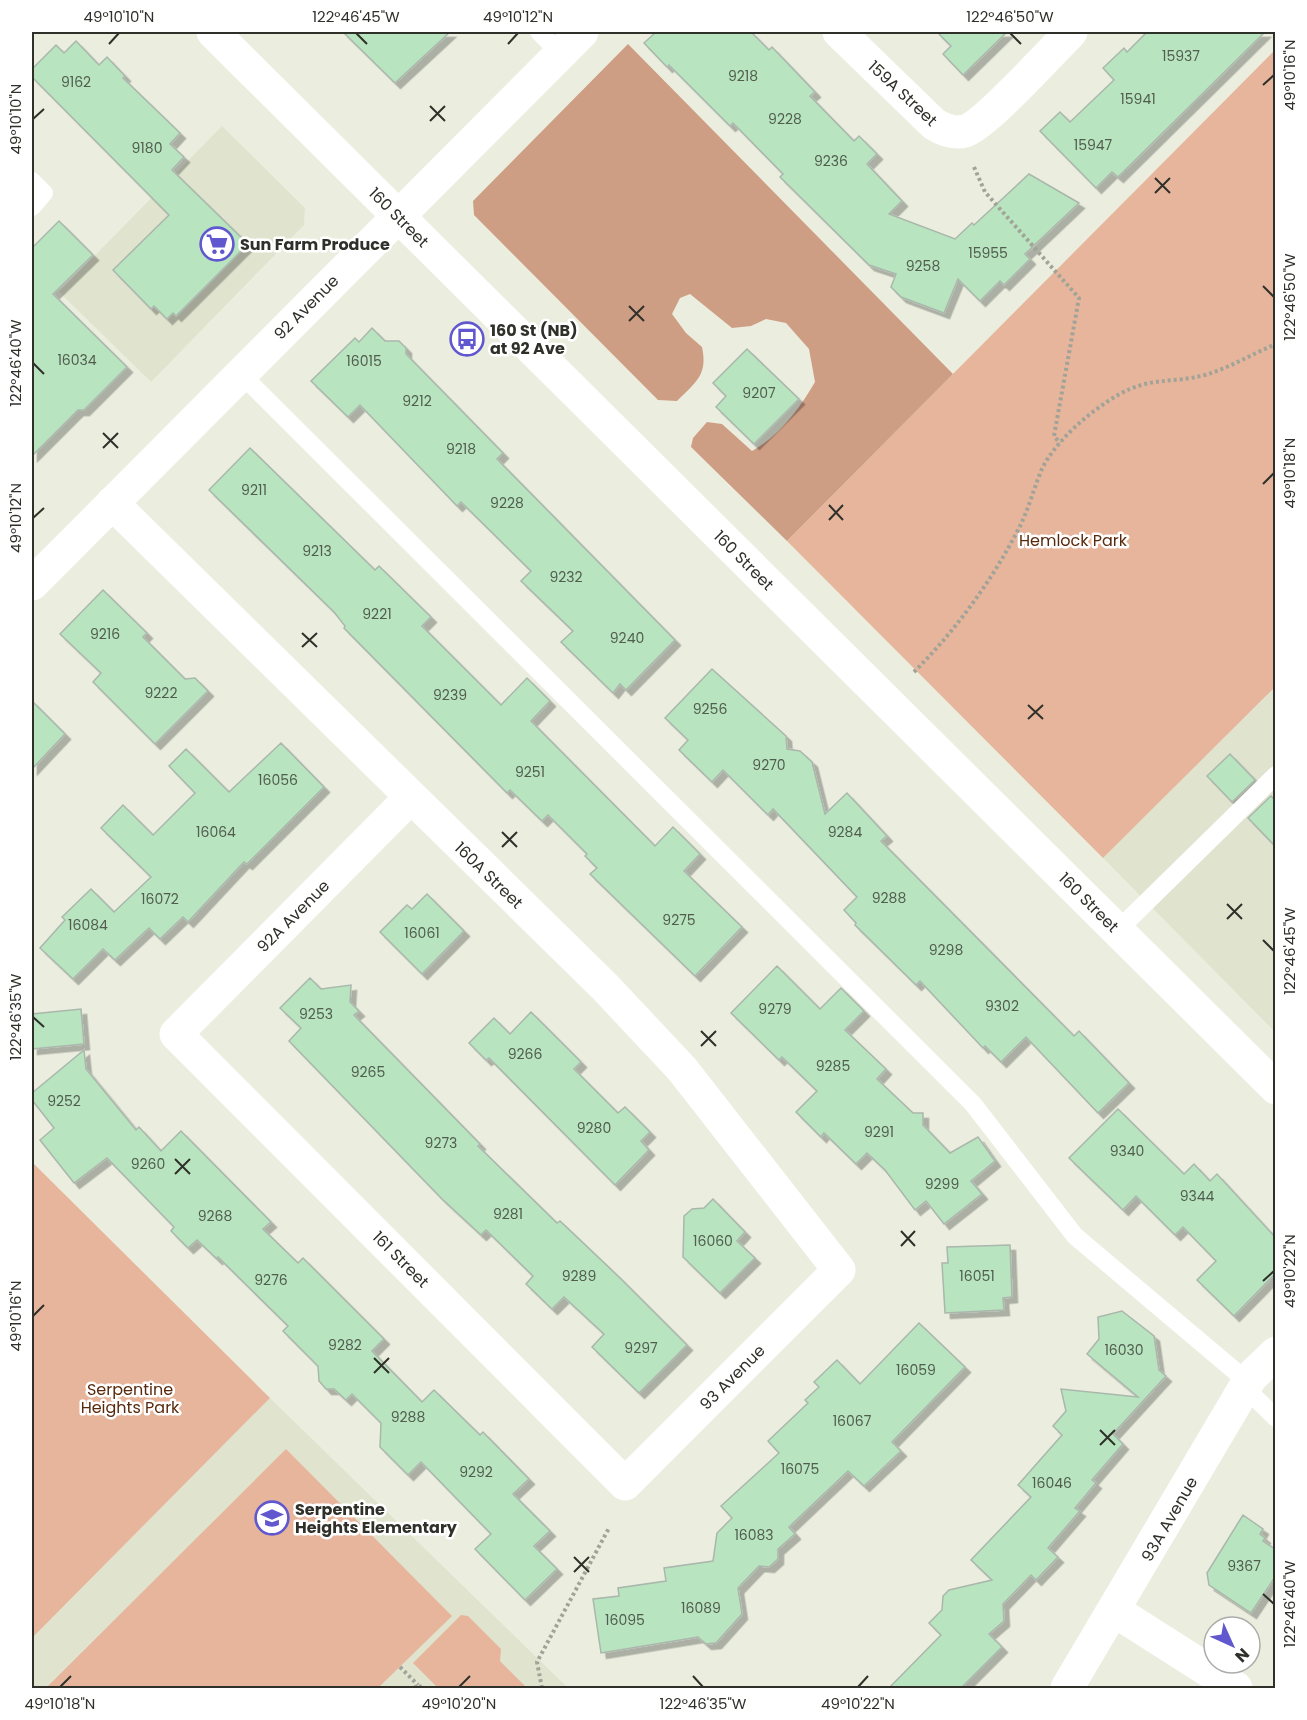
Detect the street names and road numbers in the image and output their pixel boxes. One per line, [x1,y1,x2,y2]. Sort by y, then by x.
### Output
street label: 159A Street [863,55,942,132]
street label: 160 Street [363,182,434,253]
street label: 92 Avenue [269,270,344,345]
street label: 160 Street [708,525,779,596]
street label: 160A Street [449,837,528,914]
street label: 160 Street [1053,867,1124,938]
street label: 92A Avenue [252,875,335,958]
street label: 161 Street [367,1226,434,1293]
street label: 93 Avenue [695,1340,770,1415]
street label: 93A Avenue [1136,1472,1203,1566]

